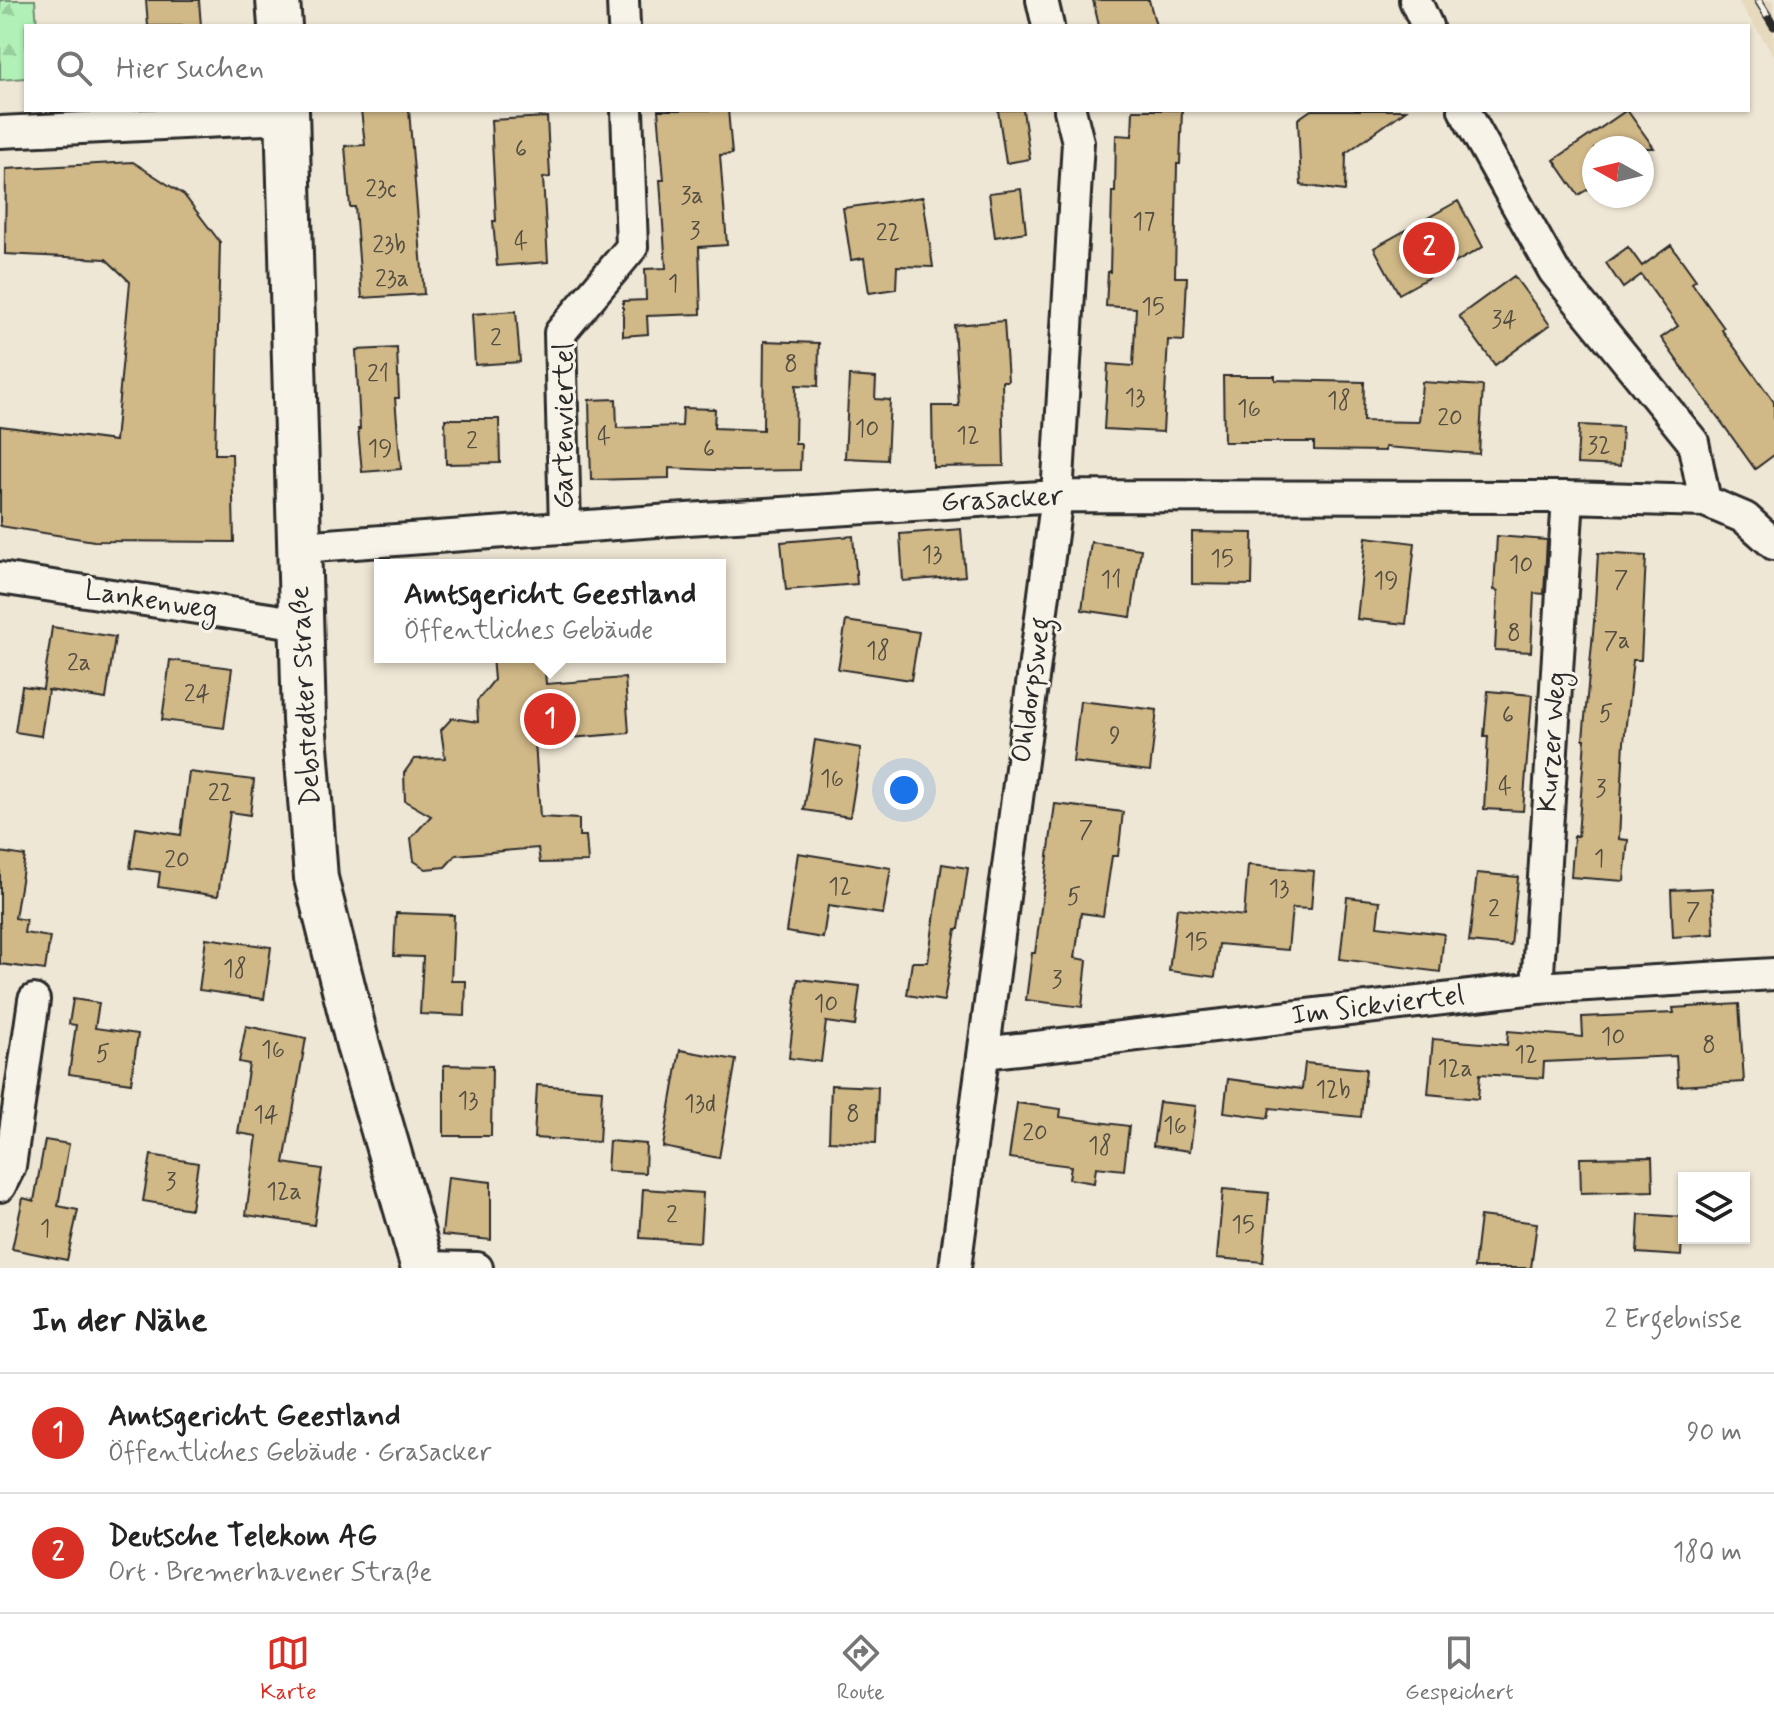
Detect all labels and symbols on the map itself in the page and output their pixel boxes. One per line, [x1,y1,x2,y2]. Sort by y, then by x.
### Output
house number: 6 [515,134,527,165]
north arrow [1582,136,1654,208]
house number: 23c [365,174,397,205]
house number: 3a [680,181,704,212]
house number: 17 [1133,207,1155,238]
house number: 3 [690,216,701,247]
house number: 22 [876,218,900,249]
pin: 2 [1403,218,1455,278]
house number: 4 [514,227,528,258]
house number: 23b [372,230,406,261]
house number: 23a [375,264,409,295]
house number: 1 [668,269,678,300]
house number: 15 [1141,292,1165,323]
house number: 34 [1491,305,1517,336]
house number: 2 [490,323,502,354]
street label: Gartenviertel [546,343,583,509]
house number: 8 [784,349,798,380]
house number: 21 [367,359,389,390]
house number: 13 [1125,383,1145,414]
house number: 18 [1327,386,1351,417]
house number: 16 [1237,394,1261,425]
house number: 20 [1437,403,1463,434]
house number: 10 [855,414,879,445]
house number: 12 [956,421,980,452]
house number: 4 [597,422,611,453]
house number: 2 [466,426,478,457]
house number: 32 [1587,431,1611,462]
house number: 19 [367,434,393,465]
house number: 6 [703,434,715,465]
street label: Grasacker [940,478,1065,522]
house number: 13 [922,540,942,571]
house number: 15 [1210,544,1234,575]
house number: 10 [1509,550,1533,581]
house number: 11 [1100,565,1122,596]
house number: 7 [1614,565,1628,596]
house number: 19 [1373,566,1399,597]
street label: Lankenweg [82,572,220,632]
street label: Debstedter Straße [282,585,330,807]
street label: Ohldorpsweg [1003,615,1064,766]
house number: 8 [1507,618,1521,649]
house number: 7a [1604,626,1630,657]
house number: 18 [866,636,890,667]
house number: 2a [67,648,91,679]
street label: Kurzer Weg [1530,670,1578,814]
house number: 24 [184,679,210,710]
pin: 1 [524,689,576,749]
house number: 5 [1599,699,1613,730]
house number: 6 [1502,700,1514,731]
house number: 9 [1109,721,1121,752]
house number: 16 [820,764,844,795]
your location [884,770,924,810]
house number: 4 [1498,772,1512,803]
house number: 3 [1596,774,1607,805]
house number: 22 [208,778,232,809]
house number: 7 [1079,815,1093,846]
house number: 1 [1594,844,1604,875]
house number: 20 [164,845,190,876]
house number: 12 [828,872,852,903]
house number: 13 [1269,874,1289,905]
house number: 5 [1067,882,1081,913]
house number: 2 [1488,894,1500,925]
house number: 7 [1686,897,1700,928]
house number: 15 [1184,927,1208,958]
house number: 18 [223,954,247,985]
house number: 3 [1052,965,1063,996]
street label: Im Sickviertel [1290,977,1466,1035]
house number: 10 [814,989,838,1020]
house number: 10 [1601,1022,1625,1053]
house number: 8 [1702,1030,1716,1061]
house number: 16 [261,1035,285,1066]
house number: 5 [96,1039,110,1070]
house number: 12 [1514,1040,1538,1071]
house number: 12a [1437,1054,1473,1085]
house number: 12b [1315,1075,1351,1106]
house number: 13 [458,1086,478,1117]
house number: 13d [684,1089,716,1120]
house number: 8 [846,1099,860,1130]
house number: 14 [253,1100,279,1131]
house number: 16 [1163,1111,1187,1142]
house number: 20 [1022,1118,1048,1149]
house number: 18 [1088,1131,1112,1162]
house number: 3 [166,1167,177,1198]
house number: 12a [266,1177,302,1208]
house number: 2 [666,1200,678,1231]
house number: 15 [1231,1210,1255,1241]
house number: 1 [40,1214,50,1245]

